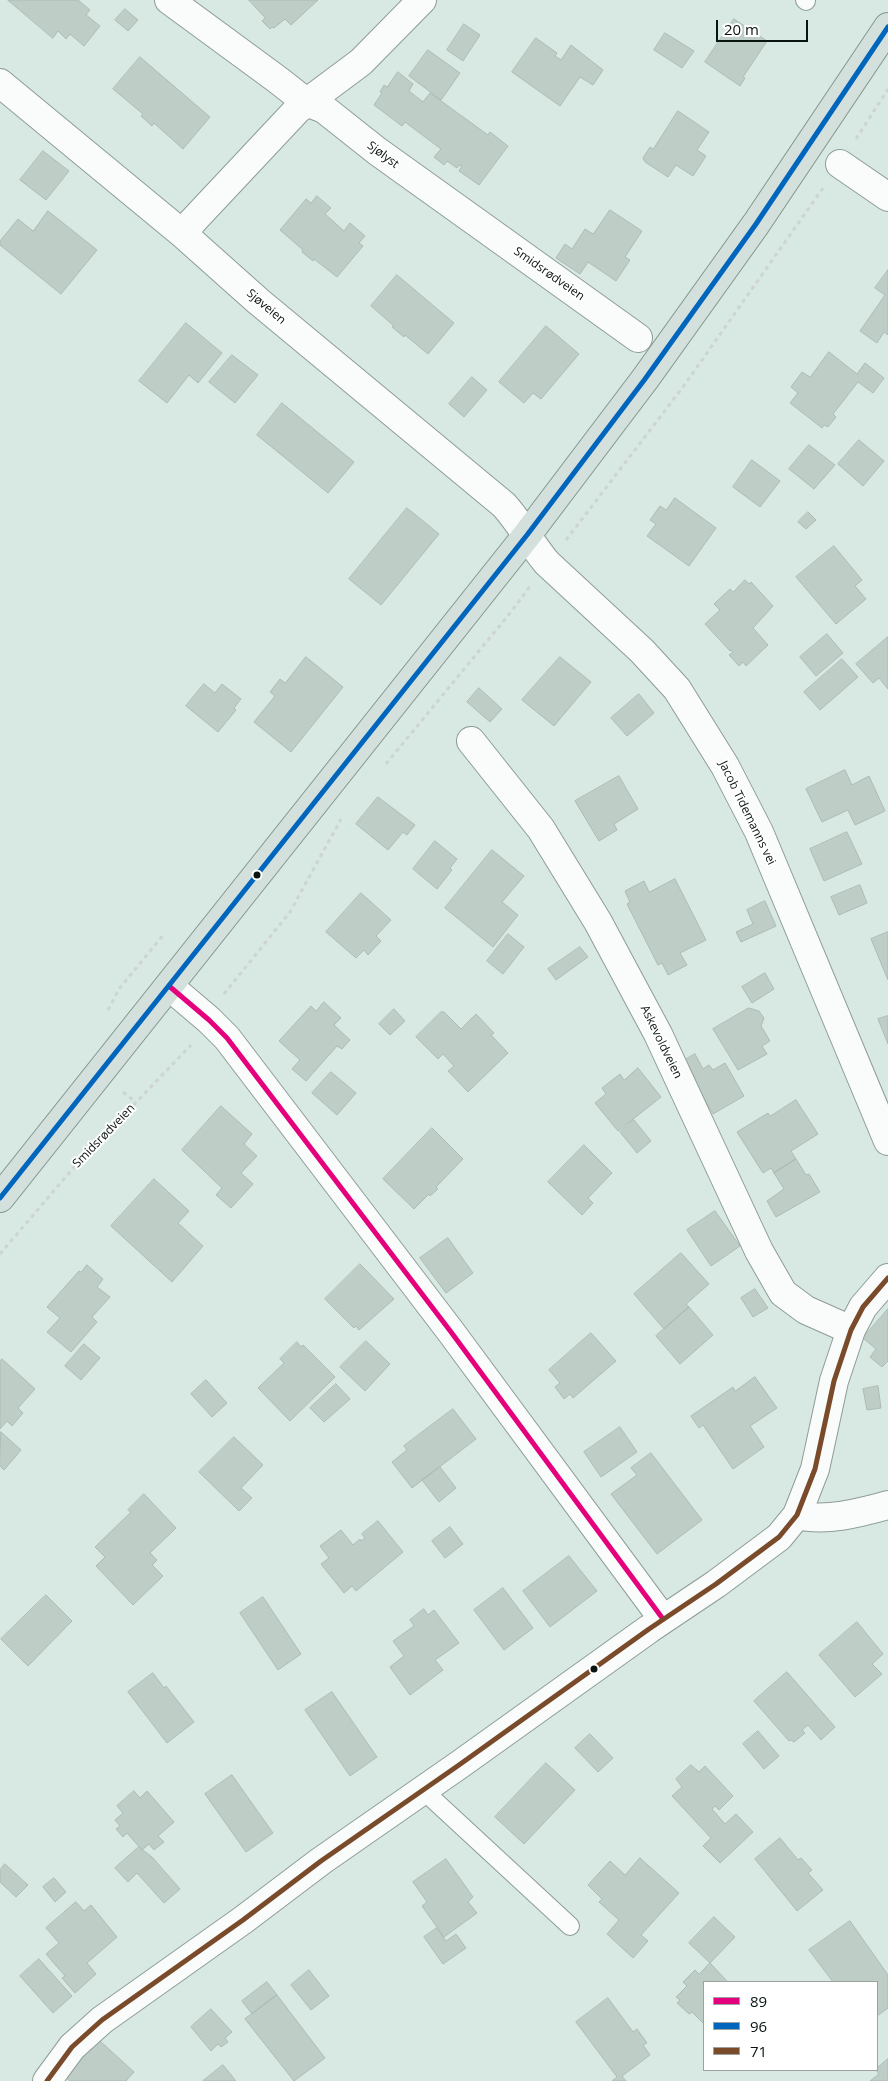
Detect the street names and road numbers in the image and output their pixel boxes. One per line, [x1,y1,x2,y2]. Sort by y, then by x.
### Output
street label: Sjølyst [364,138,402,172]
street label: Smidsrødveien [511,244,587,304]
street label: Sjøveien [243,286,289,328]
street label: Jacob Tidemanns vei [716,759,778,867]
street label: Askevoldveien [637,1003,685,1081]
street label: Smidsrødveien [70,1101,138,1171]

